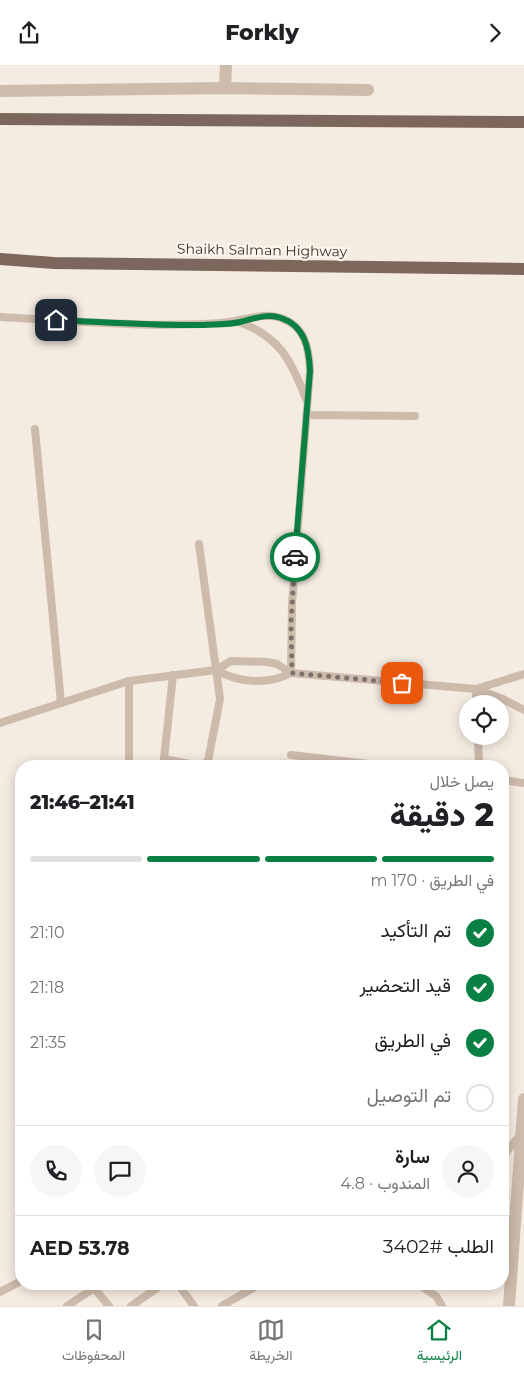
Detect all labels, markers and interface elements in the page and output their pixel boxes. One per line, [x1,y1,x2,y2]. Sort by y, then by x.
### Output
icon: share [15,19,43,47]
text: Forkly [225,19,299,46]
icon: forward [481,19,509,47]
street label: Shaikh Salman Highway [177,240,348,260]
pin [35,299,77,341]
icon: home [42,306,70,334]
courier [270,532,320,582]
icon: car [281,543,309,571]
pin [381,662,423,704]
icon: bag [388,669,416,697]
map controls [459,695,509,745]
button: locate [459,695,509,745]
text: يصل خلال [430,772,494,791]
text: 21:41–21:46 [30,791,135,814]
text: 2 دقيقة [390,795,494,834]
text: في الطريق · 170 m [370,871,494,890]
text: تم التأكيد [381,919,451,942]
icon: check [466,919,494,947]
text: 21:10 [30,923,65,942]
text: قيد التحضير [359,974,451,997]
icon: check [466,974,494,1002]
text: 21:18 [30,978,64,997]
text: في الطريق [374,1029,451,1052]
icon: check [466,1029,494,1057]
text: 21:35 [30,1033,66,1052]
text: تم التوصيل [367,1084,451,1107]
button: phone [30,1145,82,1197]
button: chat [94,1145,146,1197]
text: سارة [395,1145,430,1168]
button: person [442,1145,494,1197]
text: المندوب · 4.8 [340,1174,430,1193]
text: الطلب #3402 [383,1235,494,1258]
text: AED 53.78 [30,1237,130,1260]
tab: المحفوظات [62,1316,125,1368]
tab: الخريطة [249,1316,293,1368]
tab: الرئيسية [417,1316,462,1368]

